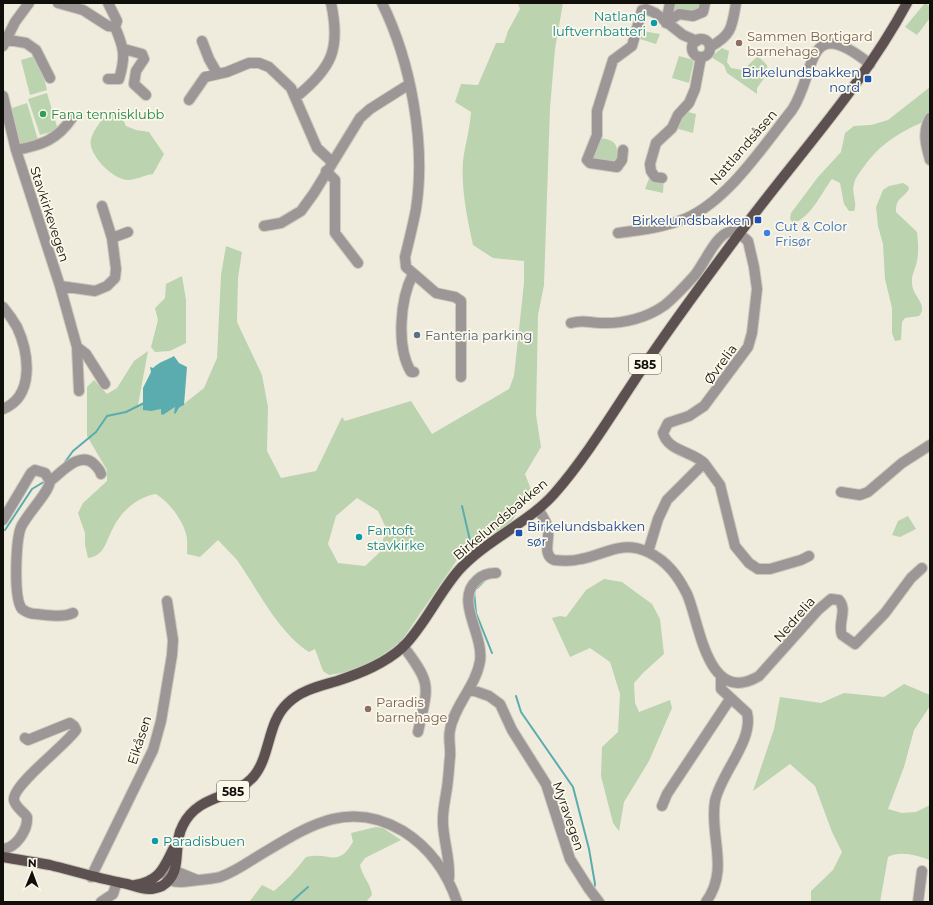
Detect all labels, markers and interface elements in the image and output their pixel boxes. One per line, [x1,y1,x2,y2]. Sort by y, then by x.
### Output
place label: Natland luftvernbatteri [553,8,646,39]
marker: Natland luftvernbatteri [649,18,659,28]
place label: Sammen Bortigard barnehage [747,28,873,59]
marker: Sammen Bortigard barnehage [734,38,744,48]
place label: Birkelundsbakken nord [742,64,860,95]
marker: Birkelundsbakken nord [863,74,873,84]
place label: Fana tennisklubb [51,106,165,122]
street label: Nattlandsåsen [706,106,780,188]
marker: Fana tennisklubb [38,109,48,119]
street label: Stavkirkevegen [27,164,73,264]
place label: Birkelundsbakken [632,212,750,228]
marker: Birkelundsbakken [753,215,763,225]
place label: Cut & Color Frisør [775,218,847,249]
marker: Cut & Color Frisør [762,228,772,238]
place label: Fanteria parking [425,327,533,343]
marker: Fanteria parking [412,330,422,340]
street label: Øvrelia [700,341,740,387]
road number: 585 [629,354,661,374]
street label: Birkelundsbakken [450,475,550,563]
place label: Birkelundsbakken sør [527,518,645,549]
place label: Fantoft stavkirke [367,522,425,553]
marker: Birkelundsbakken sør [514,528,524,538]
marker: Fantoft stavkirke [354,532,364,542]
street label: Nedrelia [770,593,818,645]
place label: Paradis barnehage [376,694,448,725]
marker: Paradis barnehage [363,704,373,714]
street label: Eikåsen [124,714,154,766]
street label: Myravegen [550,779,588,853]
road number: 585 [217,781,249,801]
place label: Paradisbuen [163,833,245,849]
marker: Paradisbuen [150,836,160,846]
north arrow [12,853,52,893]
text: N [28,856,37,870]

